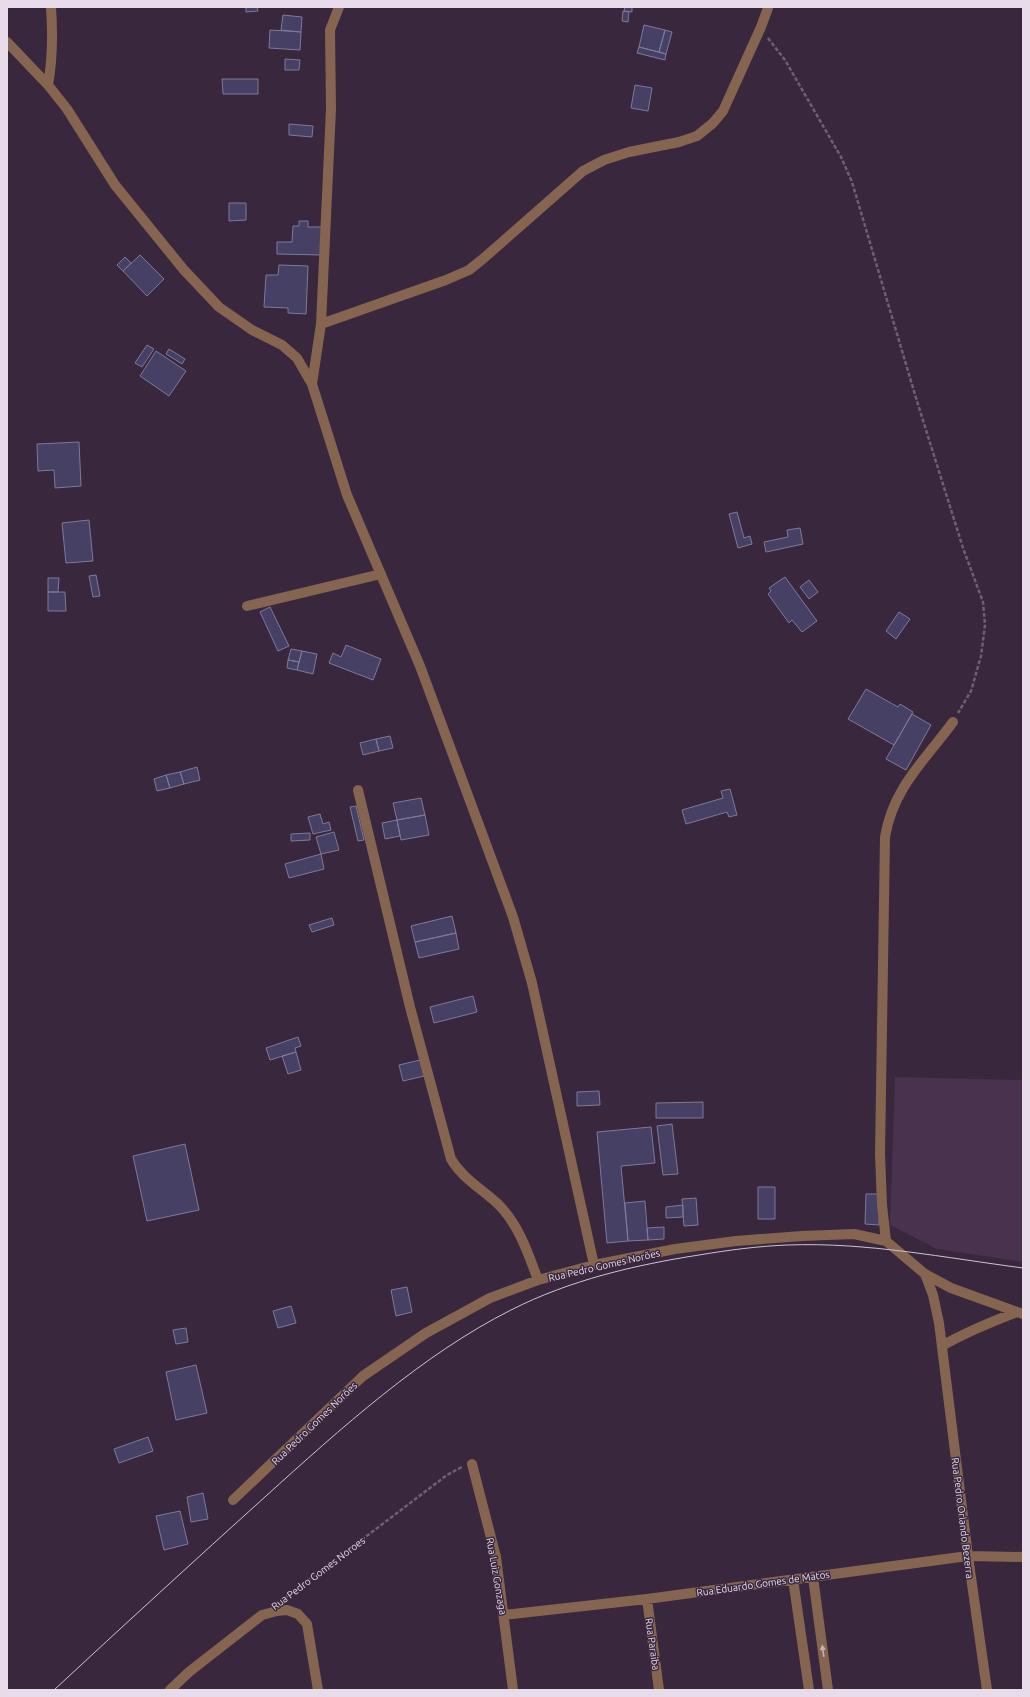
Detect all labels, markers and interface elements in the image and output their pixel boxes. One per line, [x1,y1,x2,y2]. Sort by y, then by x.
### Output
street label: Rua Pedro Gomes Norões [547,1247,661,1284]
street label: Rua Pedro Gomes Norões [269,1380,359,1467]
street label: Rua Pedro Orlando Bezerra [950,1457,975,1579]
street label: Rua Pedro Gomes Noroes [269,1535,367,1612]
street label: Rua Luiz Gonzaga [484,1537,509,1616]
street label: Rua Eduardo Gomes de Matos [696,1569,830,1598]
street label: Rua Paraiba [643,1617,662,1671]
one-way arrow [820,1645,826,1657]

